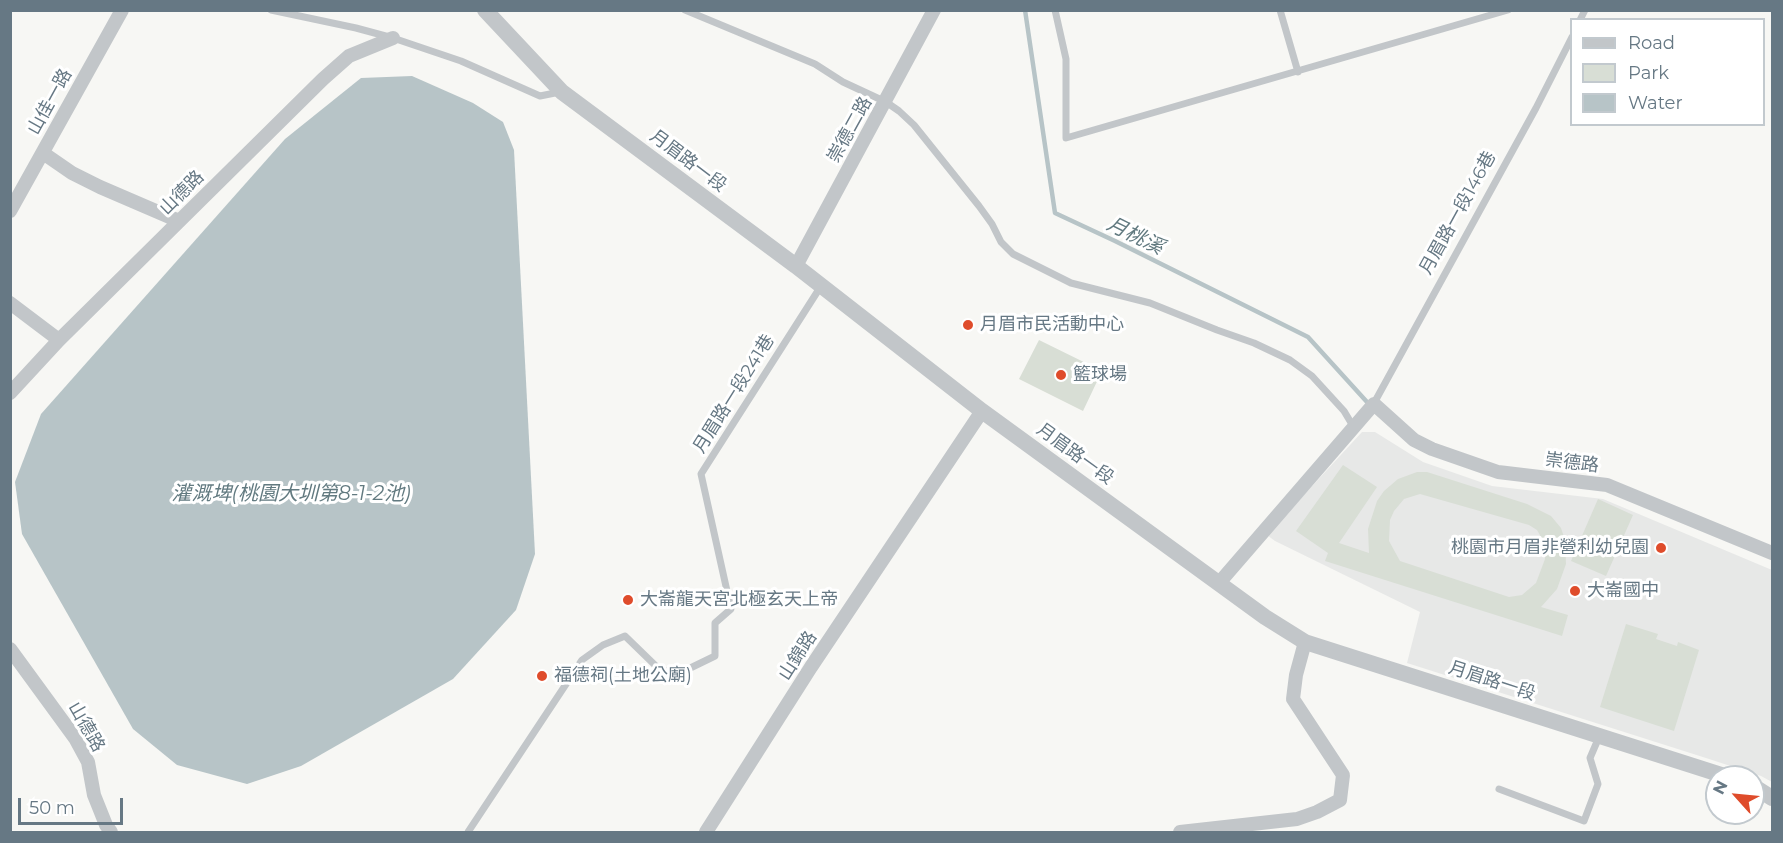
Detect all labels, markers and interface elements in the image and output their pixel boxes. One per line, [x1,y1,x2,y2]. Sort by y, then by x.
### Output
legend [1570,18,1765,126]
text: Road [1628,32,1675,54]
text: Park [1628,62,1669,84]
street label: 山佳一路 [23,65,77,139]
text: Water [1628,92,1683,114]
street label: 崇德二路 [823,93,877,167]
street label: 月眉路一段 [646,125,730,197]
street label: 月眉路一段146巷 [1415,148,1501,278]
street label: 山德路 [155,166,209,220]
water label: 月桃溪 [1103,212,1167,260]
place label: 月眉市民活動中心 [980,314,1124,336]
marker: 月眉市民活動中心 [961,318,975,332]
street label: 月眉路一段241巷 [689,331,779,457]
place label: 籃球場 [1073,364,1127,386]
marker: 籃球場 [1054,368,1068,382]
street label: 月眉路一段 [1032,419,1118,489]
street label: 崇德路 [1544,449,1600,477]
water label: 灌溉埤(桃園大圳第8-1-2池) [171,482,411,506]
place label: 桃園市月眉非營利幼兒園 [1451,537,1649,559]
marker: 桃園市月眉非營利幼兒園 [1654,541,1668,555]
place label: 大崙國中 [1587,580,1659,602]
marker: 大崙國中 [1568,584,1582,598]
place label: 大崙龍天宮北極玄天上帝 [640,589,838,611]
marker: 大崙龍天宮北極玄天上帝 [621,593,635,607]
street label: 山錦路 [774,627,822,685]
street label: 月眉路一段 [1446,657,1538,705]
place label: 福德祠(土地公廟) [554,665,692,687]
marker: 福德祠(土地公廟) [535,669,549,683]
street label: 山德路 [63,698,109,756]
north arrow [1705,765,1765,825]
text: N [1709,777,1732,798]
scale bar [21,786,126,824]
text: 50 m [29,797,75,819]

